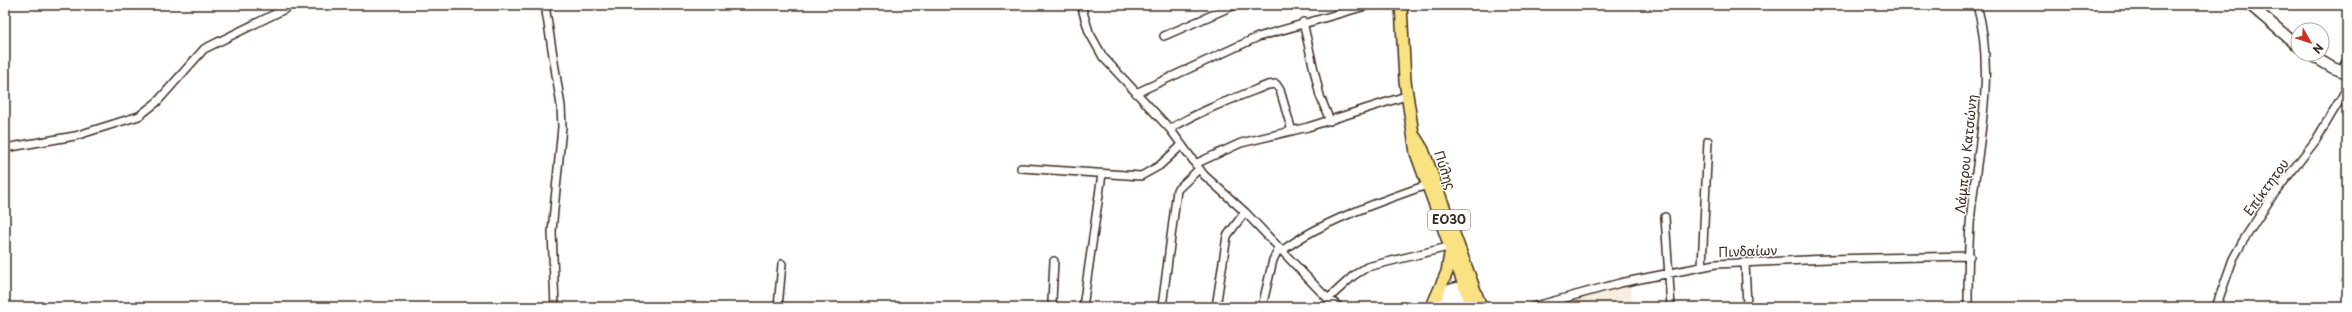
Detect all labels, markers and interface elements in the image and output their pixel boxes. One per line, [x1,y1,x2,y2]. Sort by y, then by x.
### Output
north arrow [2290,22,2330,62]
text: N [2309,40,2328,58]
street label: Λάμπρου Κατσώνη [1950,93,1981,214]
street label: Πύλης [1430,148,1461,192]
street label: Επίκτητου [2238,154,2293,219]
road number: ΕΟ30 [1428,210,1470,230]
street label: Πινδαίων [1718,240,1778,261]

